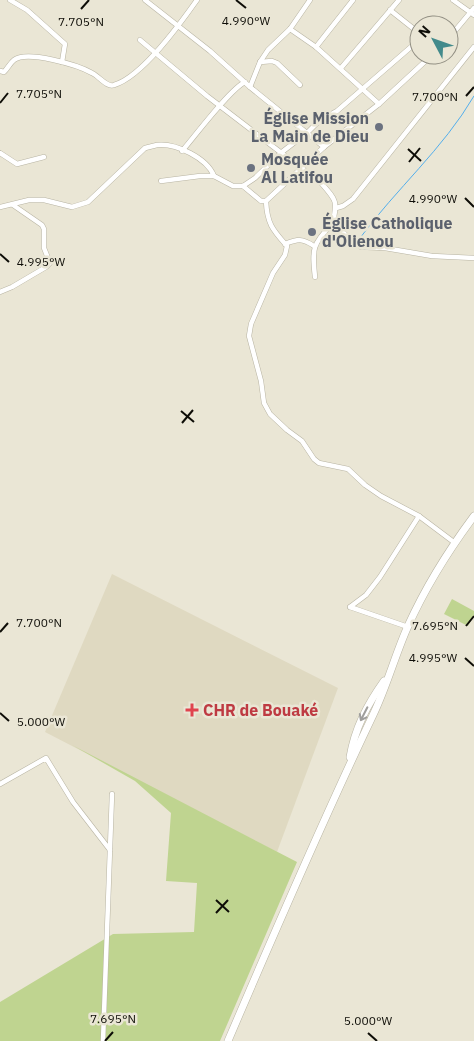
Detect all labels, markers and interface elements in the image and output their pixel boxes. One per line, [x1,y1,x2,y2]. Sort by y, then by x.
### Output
text: 4.990°W [222,13,270,28]
text: 7.705°N [58,14,104,29]
north arrow [409,15,459,65]
text: N [414,22,434,41]
text: 7.705°N [16,86,62,101]
text: 7.700°N [412,89,458,104]
place label: Église Mission La Main de Dieu [251,107,369,146]
marker: Église Mission La Main de Dieu [373,121,385,133]
place label: Mosquée Al Latifou [261,149,333,187]
marker: Mosquée Al Latifou [245,162,257,174]
text: 4.990°W [409,191,457,206]
place label: Église Catholique d'Olienou [322,212,453,251]
marker: Église Catholique d'Olienou [306,226,318,238]
text: 4.995°W [17,254,65,269]
text: 7.700°N [16,615,62,630]
text: 7.695°N [412,618,458,633]
text: 4.995°W [409,650,457,665]
place label: CHR de Bouaké [203,700,318,720]
marker: CHR de Bouaké [185,703,199,717]
one-way arrow [359,706,368,721]
text: 5.000°W [17,714,65,729]
text: 7.695°N [90,1011,136,1026]
text: 5.000°W [344,1013,392,1028]

